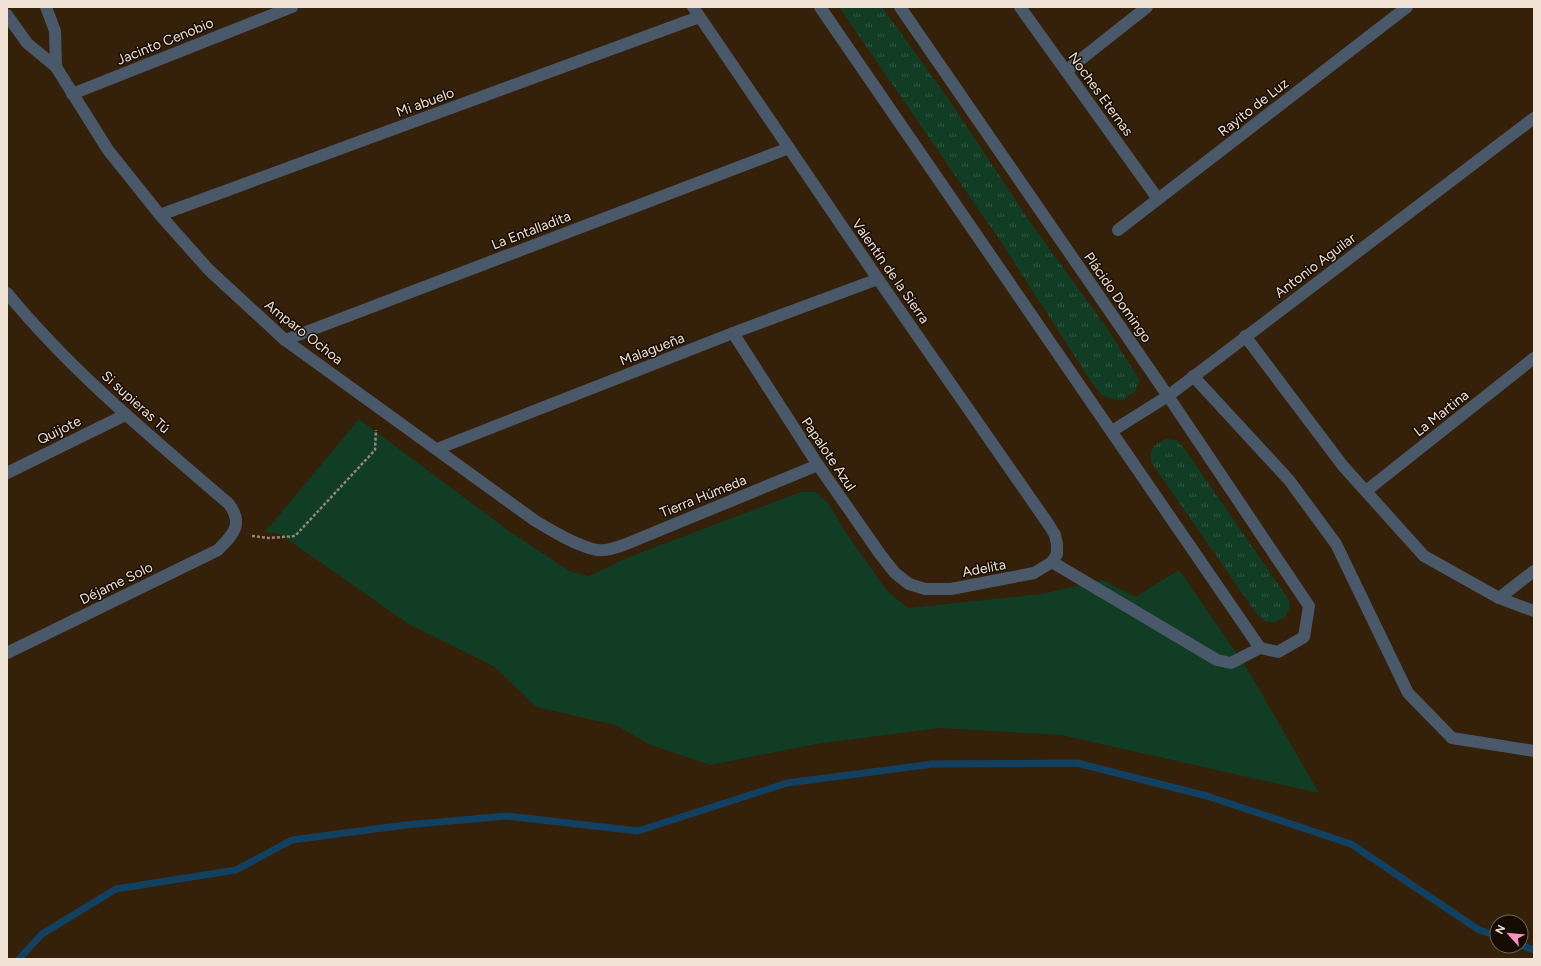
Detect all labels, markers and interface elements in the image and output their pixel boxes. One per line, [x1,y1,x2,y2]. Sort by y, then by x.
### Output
street label: Jacinto Cenobio [114,14,216,69]
street label: Noches Eternas [1065,49,1137,139]
street label: Rayito de Luz [1215,75,1292,140]
street label: Mi abuelo [394,84,457,121]
street label: La Entalladita [489,208,573,253]
street label: Valentín de la Sierra [848,216,933,327]
street label: Antonio Aguilar [1271,229,1359,301]
street label: Plácido Domingo [1080,249,1155,346]
street label: Amparo Ochoa [261,297,346,368]
street label: Malagueña [617,329,687,370]
street label: Si supieras Tú [98,367,173,437]
street label: La Martina [1410,387,1472,440]
street label: Quijote [34,412,84,448]
street label: Papalote Azul [798,414,859,494]
street label: Tierra Húmeda [657,471,749,522]
street label: Adelita [961,556,1007,581]
street label: Déjame Solo [77,558,156,608]
north arrow [1489,914,1529,954]
text: N [1493,923,1508,936]

